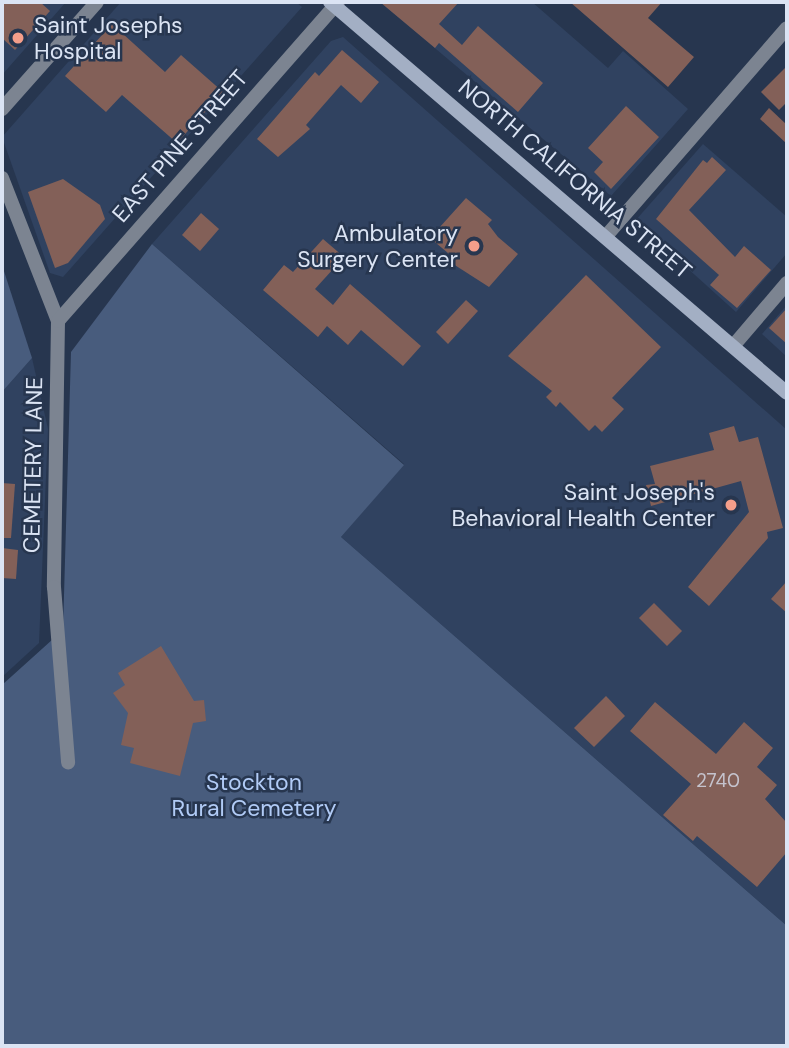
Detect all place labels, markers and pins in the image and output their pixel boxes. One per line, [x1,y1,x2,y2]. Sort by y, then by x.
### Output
place label: Saint Josephs Hospital [34,11,183,65]
marker: Saint Josephs Hospital [8,28,28,48]
place label: Ambulatory Surgery Center [297,219,458,273]
marker: Ambulatory Surgery Center [464,236,484,256]
place label: Saint Joseph's Behavioral Health Center [451,478,715,532]
marker: Saint Joseph's Behavioral Health Center [721,495,741,515]

